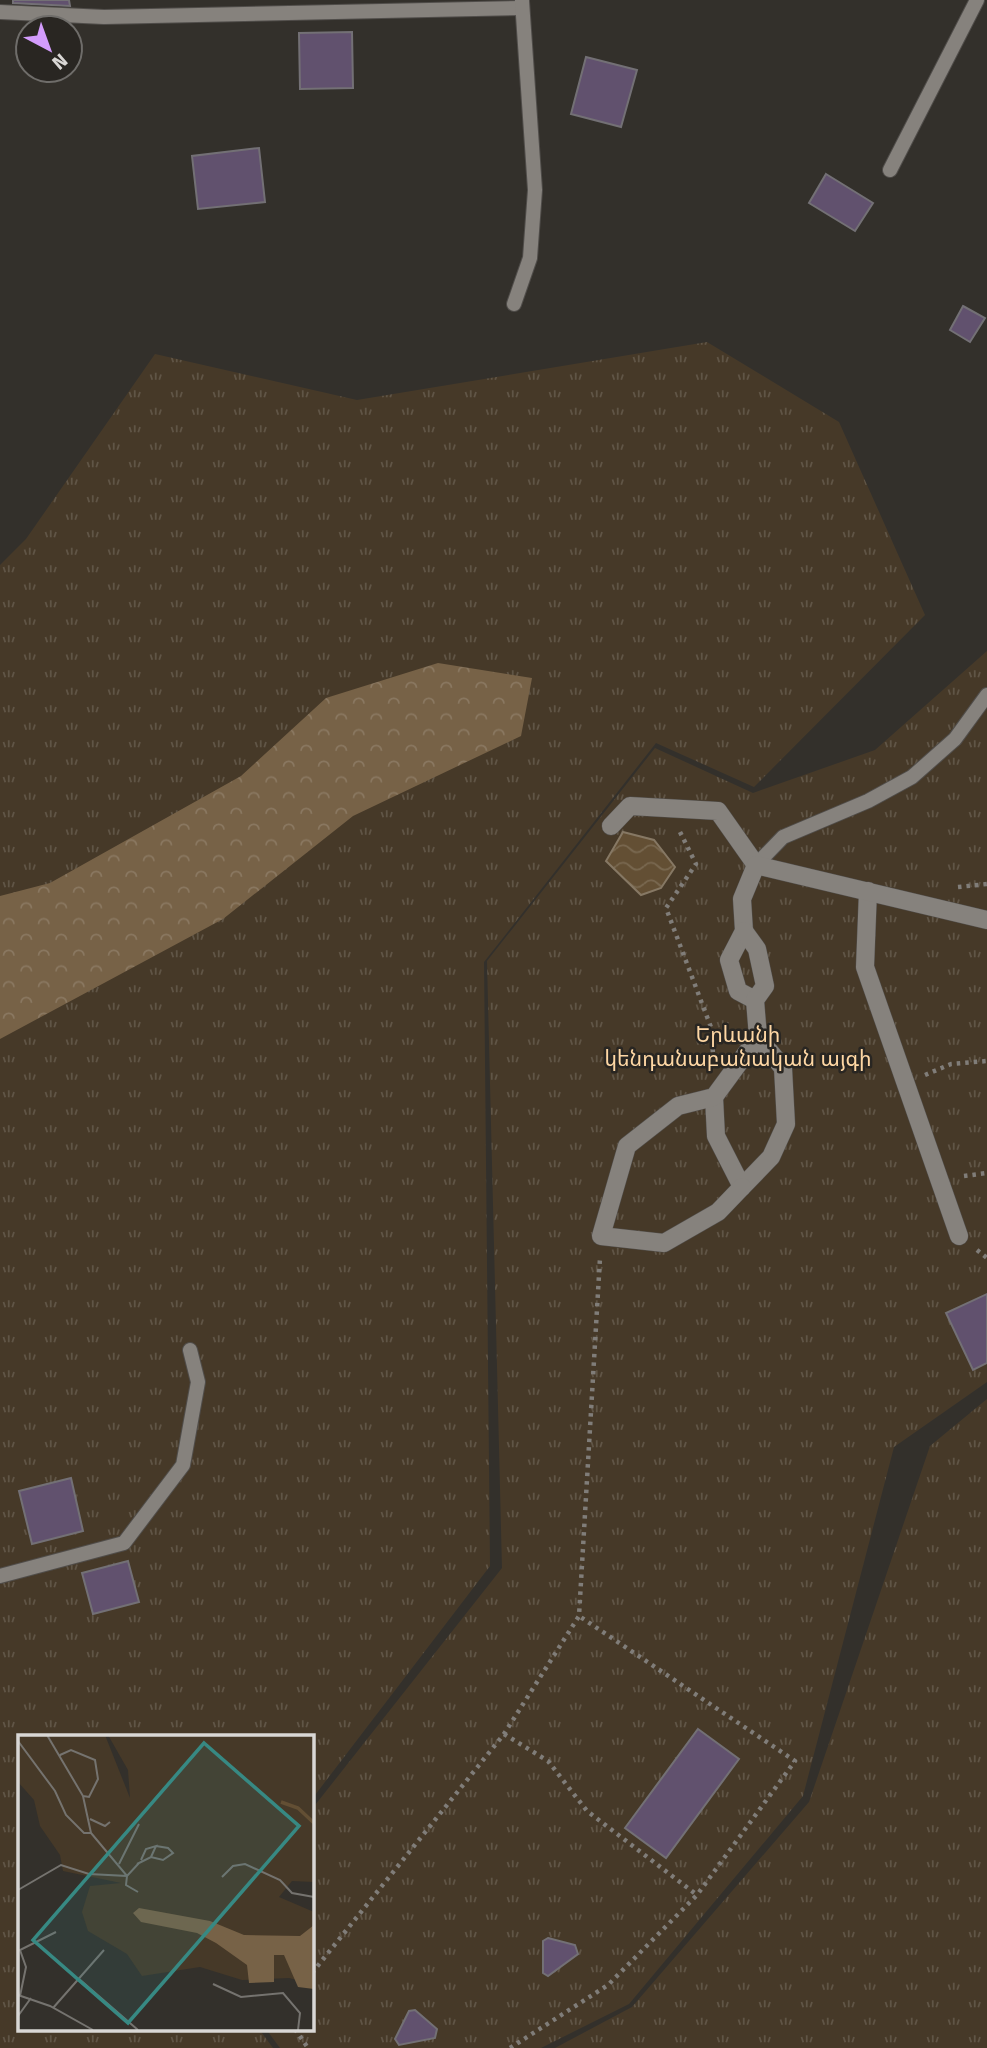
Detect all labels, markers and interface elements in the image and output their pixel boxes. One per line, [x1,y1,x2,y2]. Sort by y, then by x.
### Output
north arrow [14,14,84,84]
text: N [48,49,72,74]
park label: Երևանի կենդանաբանական այգի [605,1022,871,1072]
inset map [18,1735,313,2030]

